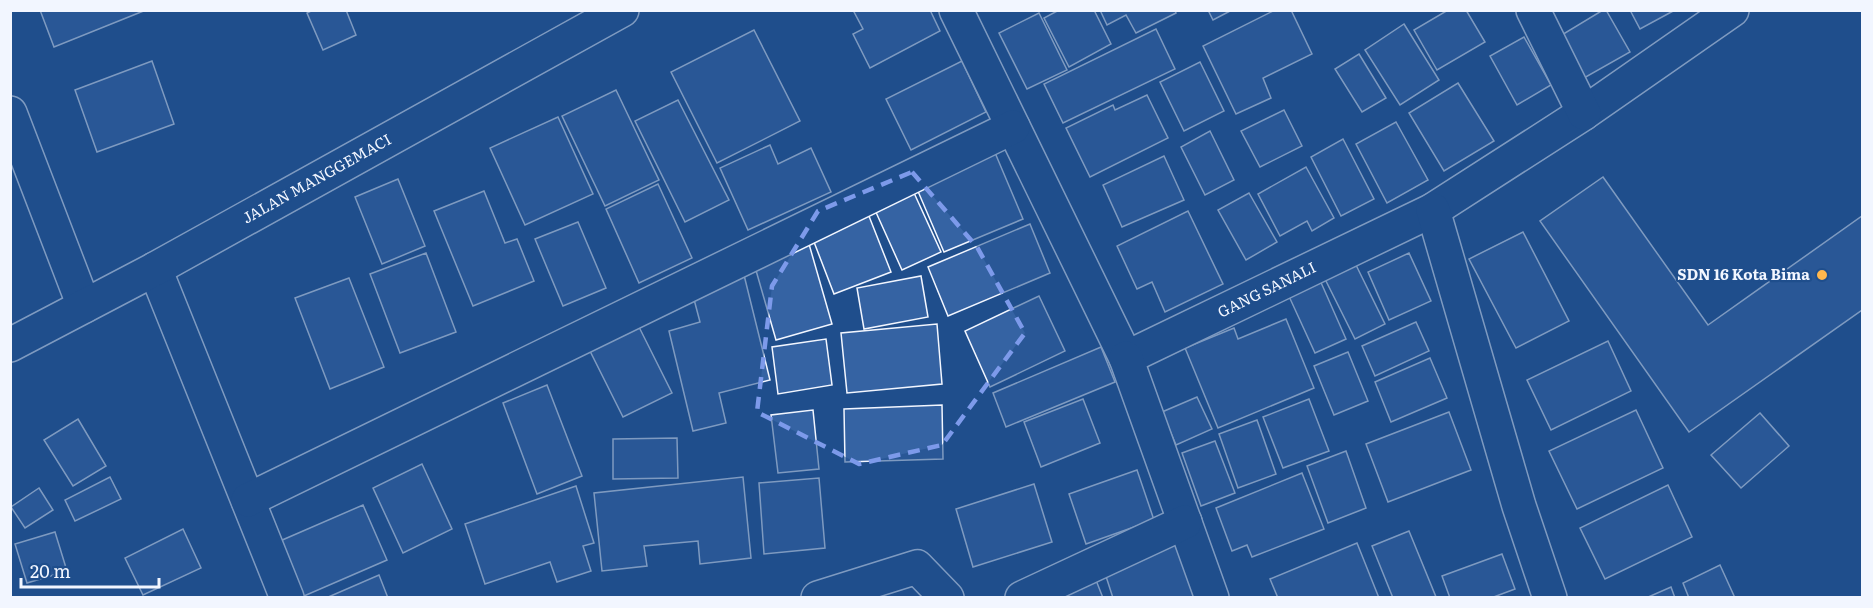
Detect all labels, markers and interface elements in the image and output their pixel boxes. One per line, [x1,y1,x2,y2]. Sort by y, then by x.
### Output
street label: JALAN MANGGEMACI [238,127,395,228]
street label: GANG SANALI [1213,255,1320,322]
place label: SDN 16 Kota Bima [1677,262,1810,285]
marker: SDN 16 Kota Bima [1815,268,1829,282]
scale bar [21,551,159,589]
text: 20 m [30,557,71,584]

